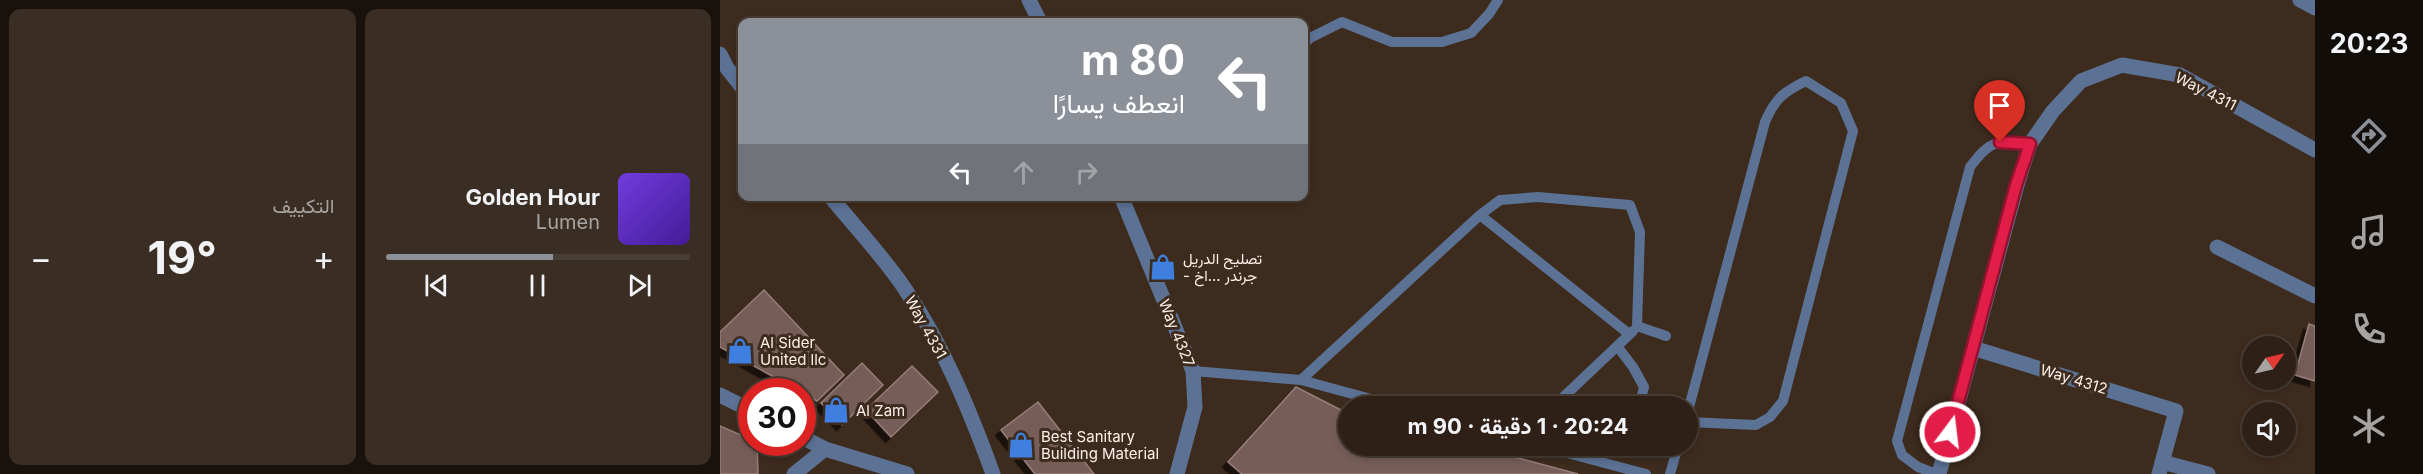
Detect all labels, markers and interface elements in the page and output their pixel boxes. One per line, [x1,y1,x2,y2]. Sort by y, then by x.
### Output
text: 20:23 [2330,27,2408,60]
text: 80 m [1081,34,1185,85]
icon: left [1206,42,1284,120]
street label: Way 4311 [2172,68,2240,114]
pin [1974,80,2025,142]
text: انعطف يسارًا [1053,87,1185,120]
icon: arrive [1983,89,2016,122]
icon: directions [2348,115,2390,157]
icon: left [944,156,977,189]
icon: ahead [1007,156,1040,189]
icon: right [1070,156,1103,189]
text: Golden Hour [466,184,600,210]
text: التكييف [272,194,335,218]
text: Lumen [536,210,600,234]
icon: music [2348,211,2390,253]
text: 19° [148,230,217,285]
text: − [30,238,52,278]
text: + [313,238,335,278]
place label: تصليح الدريل - جرندر ...اخ [1183,249,1263,287]
shop icon: تصليح الدريل - جرندر ...اخ [1148,252,1178,282]
icon: previous [420,269,453,302]
icon: pause [521,269,554,302]
icon: next [623,269,656,302]
street label: Way 4331 [901,292,951,362]
street label: Way 4327 [1155,296,1199,370]
icon: phone [2348,308,2390,350]
place label: Al Sider United llc [760,333,826,369]
shop icon: Al Sider United llc [725,336,755,366]
north arrow [2242,336,2296,390]
map controls [2242,336,2296,456]
street label: Way 4312 [2038,360,2110,398]
speed limit sign: 30 [738,378,816,456]
shop icon: Al Zam [821,395,851,425]
position arrow [1918,400,1982,464]
place label: Al Zam [856,401,905,420]
button: sound [2242,402,2296,456]
icon: climate [2348,405,2390,447]
text: 20:24 · 1 دقيقة · 90 m [1408,413,1629,439]
place label: Best Sanitary Building Material [1041,427,1159,463]
shop icon: Best Sanitary Building Material [1006,430,1036,460]

